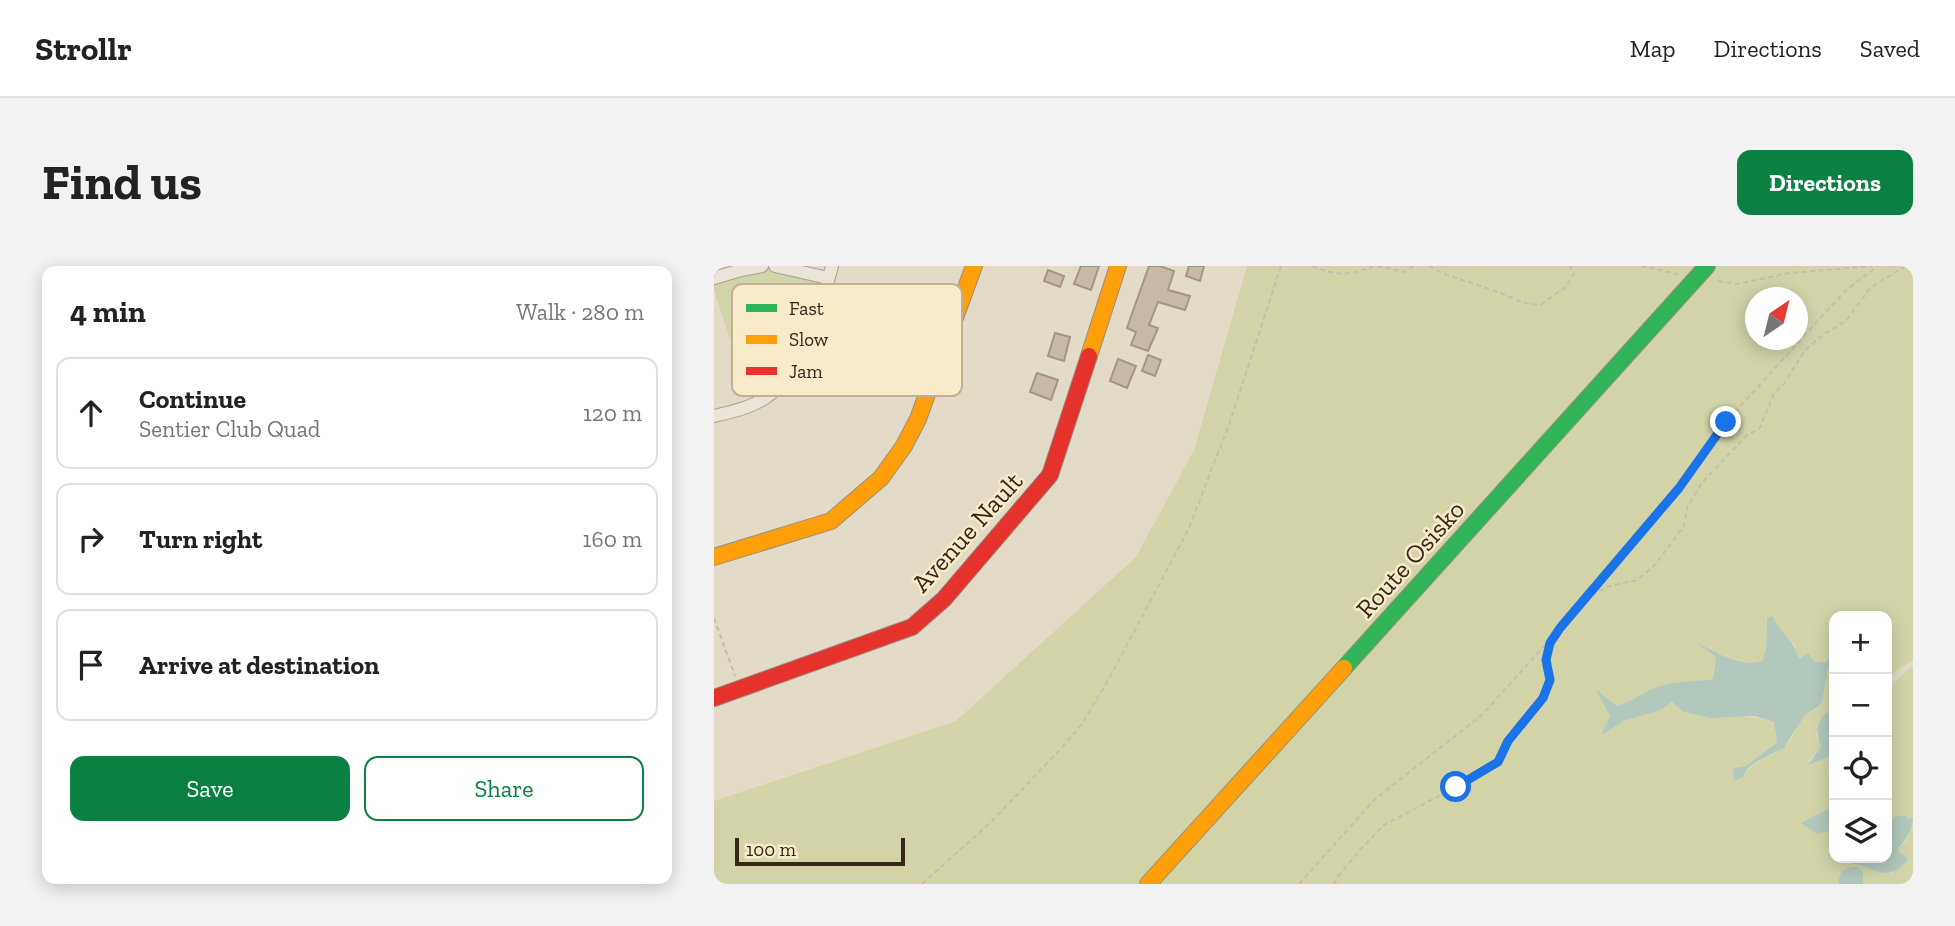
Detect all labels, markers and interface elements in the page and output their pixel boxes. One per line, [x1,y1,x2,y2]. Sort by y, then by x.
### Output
text: Strollr [35,29,132,68]
text: Map [1630,34,1676,63]
text: Directions [1714,34,1822,63]
text: Saved [1860,34,1920,63]
button: Directions [1737,150,1913,215]
text: Find us [42,153,202,212]
legend [732,284,962,396]
north arrow [1745,287,1808,350]
text: 4 min [70,294,146,330]
text: Fast [789,297,824,320]
text: Walk · 280 m [516,298,644,326]
text: Slow [789,328,829,351]
text: Jam [789,360,823,383]
text: Continue [139,383,246,415]
icon: ahead [72,394,110,432]
text: 120 m [583,399,642,427]
route end [1710,406,1741,437]
text: Sentier Club Quad [139,415,321,443]
street label: Avenue Nault [905,465,1029,599]
street label: Route Osisko [1349,494,1471,624]
icon: right [72,520,110,558]
text: Turn right [139,523,262,555]
text: 160 m [583,525,642,553]
map controls [1829,611,1892,863]
button: + [1829,611,1892,674]
icon: arrive [72,646,110,684]
text: Arrive at destination [139,649,379,681]
button: − [1829,674,1892,737]
button: locate [1829,737,1892,800]
button: Save [70,756,350,821]
button: Share [364,756,644,821]
route start [1440,771,1471,802]
button: layers [1829,800,1892,863]
scale bar [735,835,905,867]
text: 100 m [746,838,796,861]

